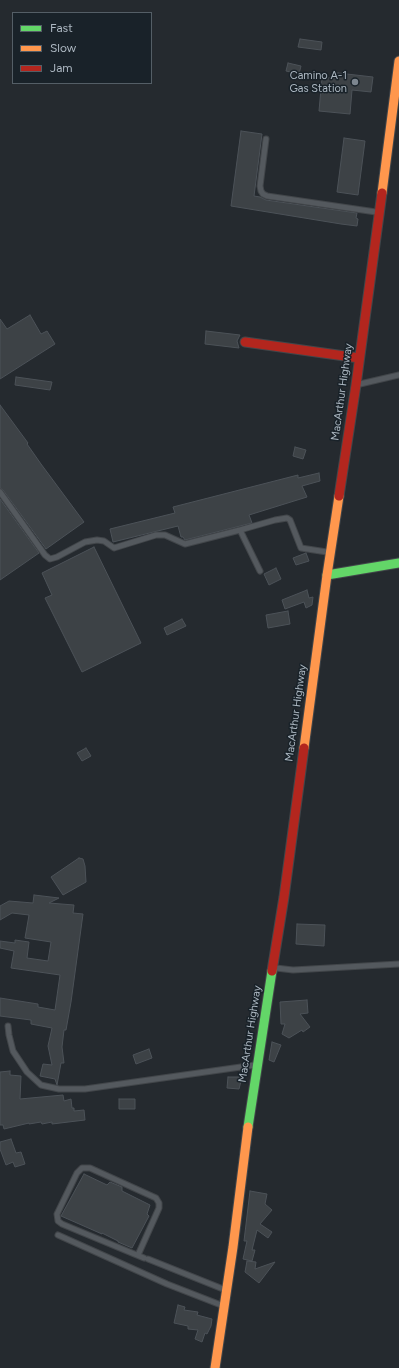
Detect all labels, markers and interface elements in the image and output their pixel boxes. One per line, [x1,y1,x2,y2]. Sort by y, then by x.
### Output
legend [12,12,152,84]
text: Fast [50,21,73,35]
text: Slow [50,41,76,55]
text: Jam [50,61,73,75]
place label: Camino A-1 Gas Station [289,69,347,95]
marker: Camino A-1 Gas Station [350,77,360,87]
street label: MacArthur Highway [329,343,355,441]
street label: MacArthur Highway [283,664,309,762]
street label: MacArthur Highway [236,985,264,1083]

